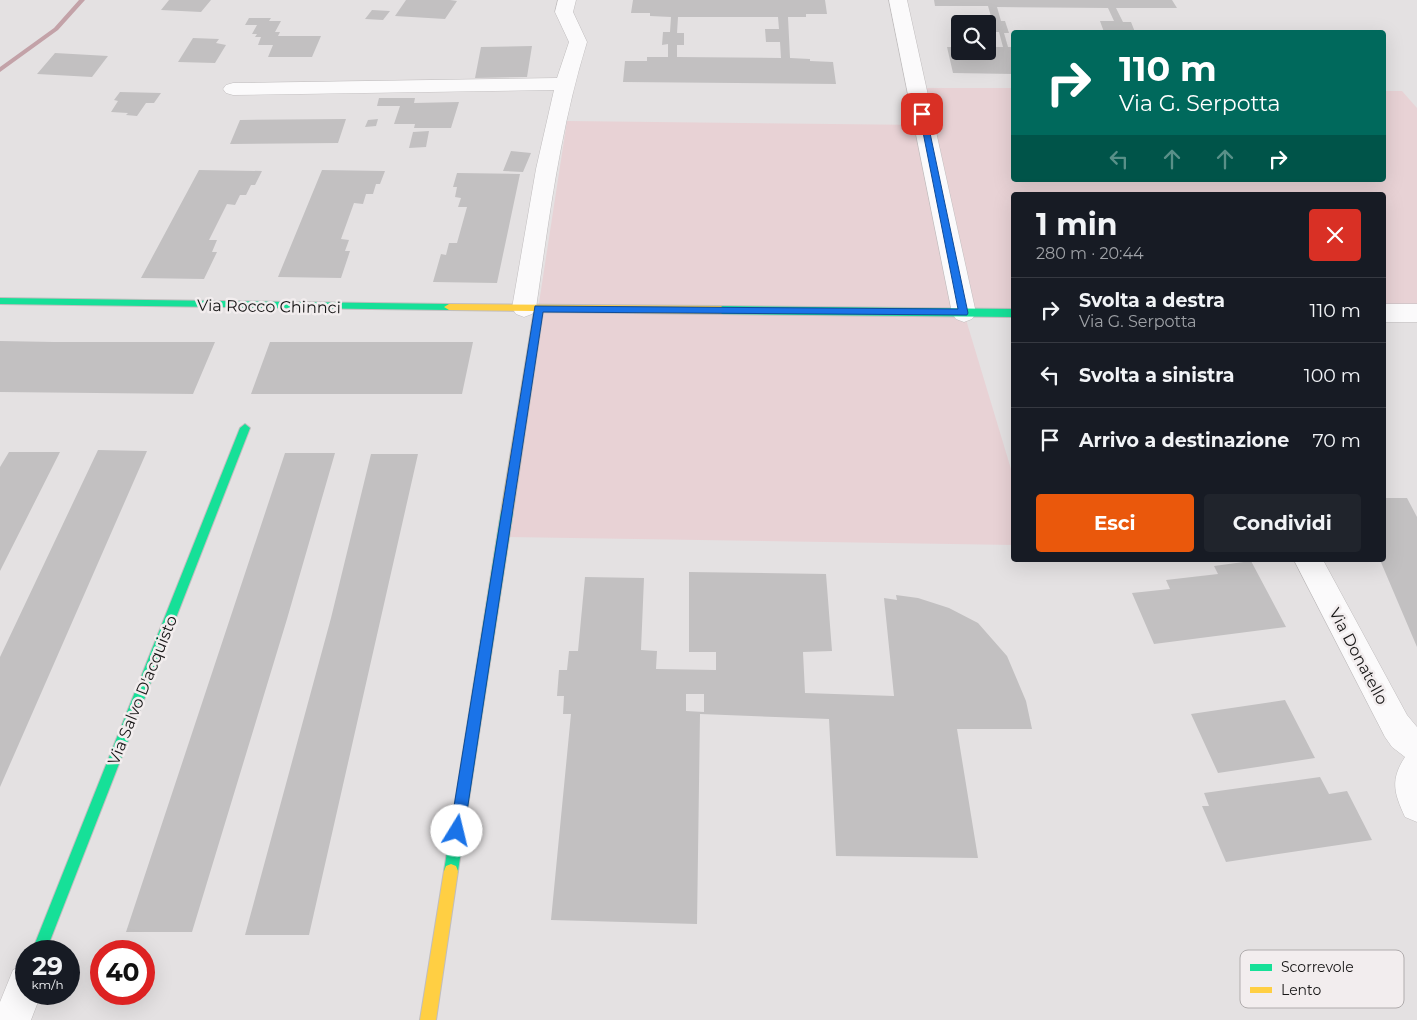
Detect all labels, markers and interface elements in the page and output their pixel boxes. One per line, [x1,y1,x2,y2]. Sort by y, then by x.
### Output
map controls [951,15,996,60]
button: search [951,15,996,60]
text: 110 m [1119,47,1217,90]
icon: right [1036,50,1101,115]
text: Via G. Serpotta [1119,90,1281,117]
pin [901,93,943,135]
icon: arrive [908,100,936,128]
icon: left [1105,145,1133,173]
icon: ahead [1158,145,1186,173]
icon: ahead [1211,145,1239,173]
icon: right [1264,145,1292,173]
text: 1 min [1036,206,1117,243]
button: close [1309,209,1361,261]
text: 280 m · 20:44 [1036,244,1144,263]
text: Svolta a destra [1079,289,1225,312]
street label: Via Rocco Chinnci [197,296,341,317]
icon: right [1036,296,1064,324]
text: 110 m [1310,299,1361,322]
text: Via G. Serpotta [1079,312,1197,331]
icon: left [1036,361,1064,389]
text: Svolta a sinistra [1079,364,1234,387]
text: 100 m [1304,364,1361,387]
icon: arrive [1036,426,1064,454]
text: Arrivo a destinazione [1079,429,1289,452]
text: 70 m [1312,429,1361,452]
button: Esci [1036,494,1194,552]
button: Condividi [1204,494,1361,552]
street label: Via Donatello [1325,605,1392,708]
street label: Via Salvo D'acquisto [104,613,181,768]
position arrow [430,804,482,856]
speed limit sign: 40 [90,940,155,1005]
legend [1240,950,1404,1008]
text: 29 [32,951,63,981]
text: Scorrevole [1281,958,1354,976]
text: km/h [31,977,64,992]
text: Lento [1281,981,1321,999]

